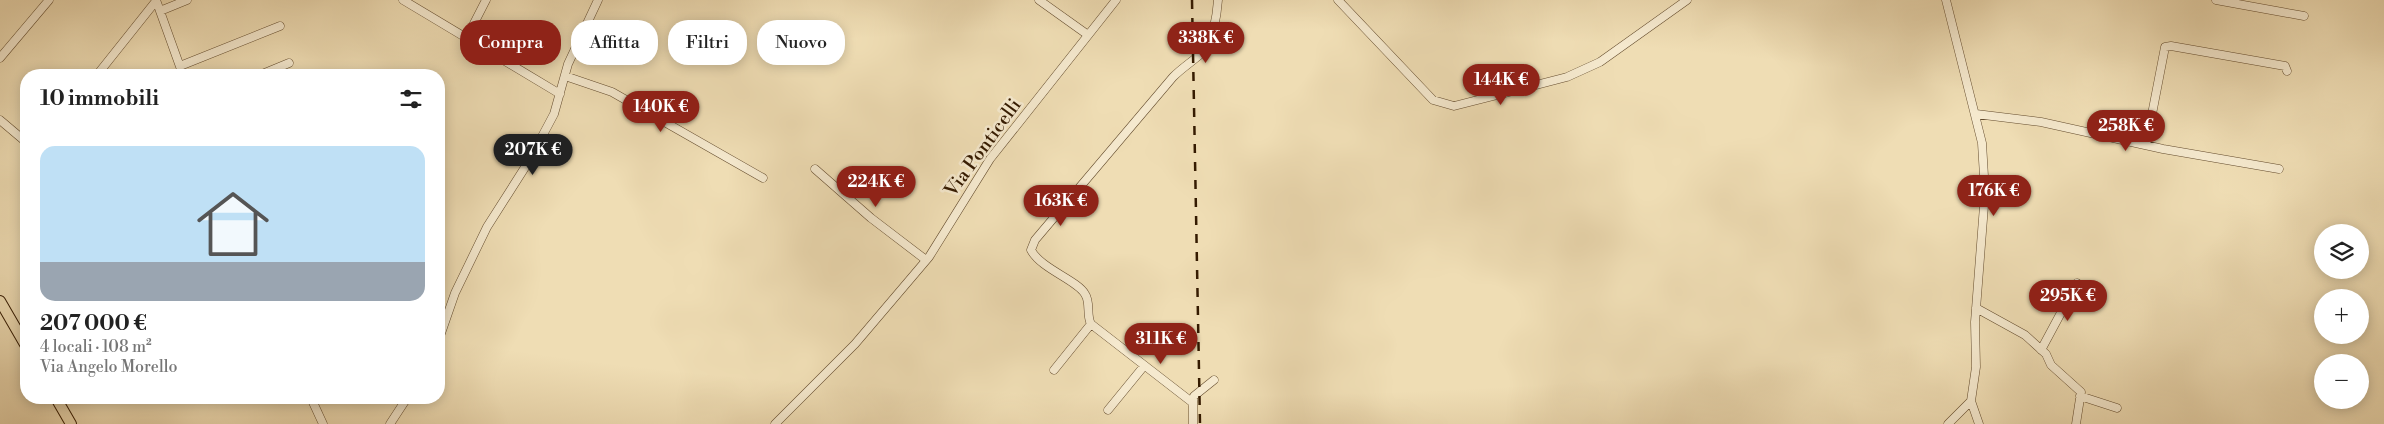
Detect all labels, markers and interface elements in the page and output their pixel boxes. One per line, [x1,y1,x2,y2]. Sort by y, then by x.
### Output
chip: Compra [460,20,561,65]
chip: Affitta [571,20,658,65]
chip: Filtri [668,20,747,65]
chip: Nuovo [757,20,845,65]
pin: 338K € [1165,22,1247,64]
text: 338K € [1178,28,1234,48]
pin: 144K € [1460,64,1542,106]
text: 144K € [1474,70,1528,90]
icon: filters [397,85,425,113]
text: 10 immobili [40,86,159,112]
pin: 140K € [620,90,702,133]
street label: Via Ponticelli [939,94,1027,202]
text: 140K € [633,97,689,117]
pin: 258K € [2085,110,2167,152]
text: 258K € [2098,116,2154,136]
pin: 207K € [492,134,574,176]
text: 207K € [505,140,561,160]
pin: 224K € [835,166,917,208]
text: 224K € [848,172,904,192]
pin: 176K € [1953,174,2035,217]
icon: home [188,179,278,269]
text: 176K € [1968,181,2020,201]
pin: 163K € [1020,184,1102,227]
text: 163K € [1035,191,1087,211]
map controls [2314,224,2369,409]
button: layers [2314,224,2369,279]
pin: 295K € [2027,280,2109,322]
text: 295K € [2040,286,2096,306]
button: + [2314,289,2369,344]
text: 207 000 € [40,311,147,337]
pin: 311K € [1120,322,1202,365]
text: 311K € [1135,329,1187,349]
text: 4 locali · 108 m² [40,337,152,357]
button: − [2314,354,2369,409]
text: Via Angelo Morello [40,357,177,377]

